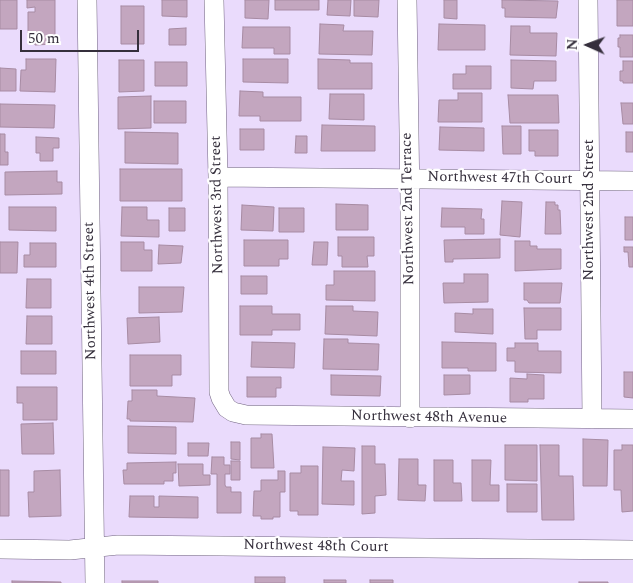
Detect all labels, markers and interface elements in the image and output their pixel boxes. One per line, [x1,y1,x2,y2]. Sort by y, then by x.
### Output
scale bar [22,20,141,52]
north arrow [563,20,613,70]
text: 50 m [28,27,60,50]
text: N [562,38,583,51]
street label: Northwest 2nd Terrace [399,133,419,285]
street label: Northwest 3rd Street [208,135,228,275]
street label: Northwest 2nd Street [581,139,599,281]
street label: Northwest 47th Court [427,169,573,189]
street label: Northwest 4th Street [81,222,101,360]
street label: Northwest 48th Avenue [351,408,507,428]
street label: Northwest 48th Court [243,537,389,557]

